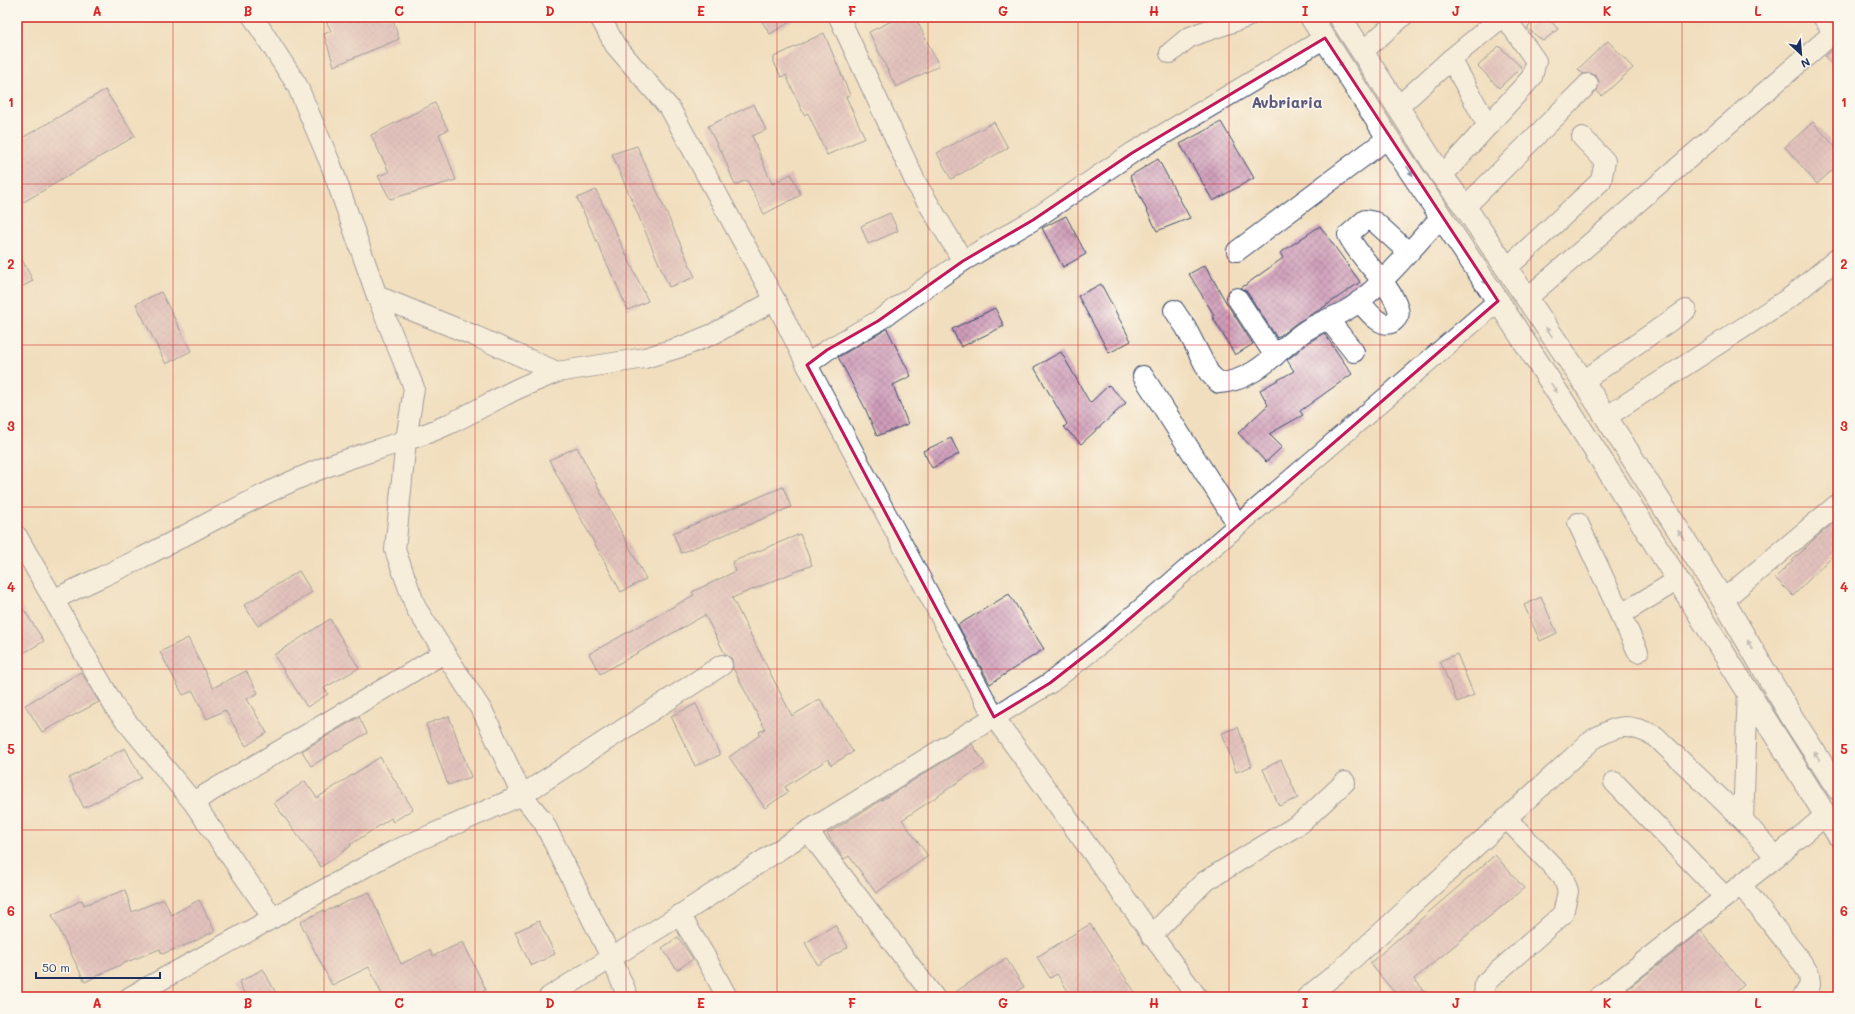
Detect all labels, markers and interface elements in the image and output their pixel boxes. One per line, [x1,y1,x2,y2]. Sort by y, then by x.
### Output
text: A [92,2,102,19]
text: B [244,2,253,19]
text: C [394,2,404,19]
text: D [545,2,555,19]
text: E [697,2,705,19]
text: F [848,2,856,19]
text: G [998,2,1008,19]
text: H [1149,2,1159,19]
text: I [1302,2,1309,19]
text: J [1452,2,1460,19]
text: K [1603,2,1612,19]
text: L [1754,2,1762,19]
north arrow [1781,34,1821,74]
text: N [1799,55,1813,72]
one-way arrow [1336,56,1343,68]
district label: Avbriaria [1252,92,1322,112]
text: 1 [8,93,14,110]
text: 1 [1841,93,1847,110]
one-way arrow [1406,166,1414,176]
text: 2 [7,255,15,272]
text: 2 [1840,255,1848,272]
one-way arrow [1479,274,1487,284]
one-way arrow [1545,327,1553,337]
one-way arrow [1550,383,1558,393]
text: 3 [7,417,15,434]
text: 3 [1840,417,1848,434]
one-way arrow [1677,530,1685,540]
text: 4 [7,578,15,595]
text: 4 [1840,578,1848,595]
one-way arrow [1746,639,1753,651]
text: 5 [7,740,15,757]
text: 5 [1840,740,1848,757]
one-way arrow [1813,751,1821,762]
text: 6 [7,902,15,919]
text: 6 [1840,902,1848,919]
scale bar [36,954,160,980]
text: 50 m [42,959,70,975]
text: A [92,994,102,1011]
text: B [244,994,253,1011]
text: C [394,994,404,1011]
text: D [545,994,555,1011]
text: E [697,994,705,1011]
text: F [848,994,856,1011]
text: G [998,994,1008,1011]
text: H [1149,994,1159,1011]
text: I [1302,994,1309,1011]
text: J [1452,994,1460,1011]
text: K [1603,994,1612,1011]
text: L [1754,994,1762,1011]

